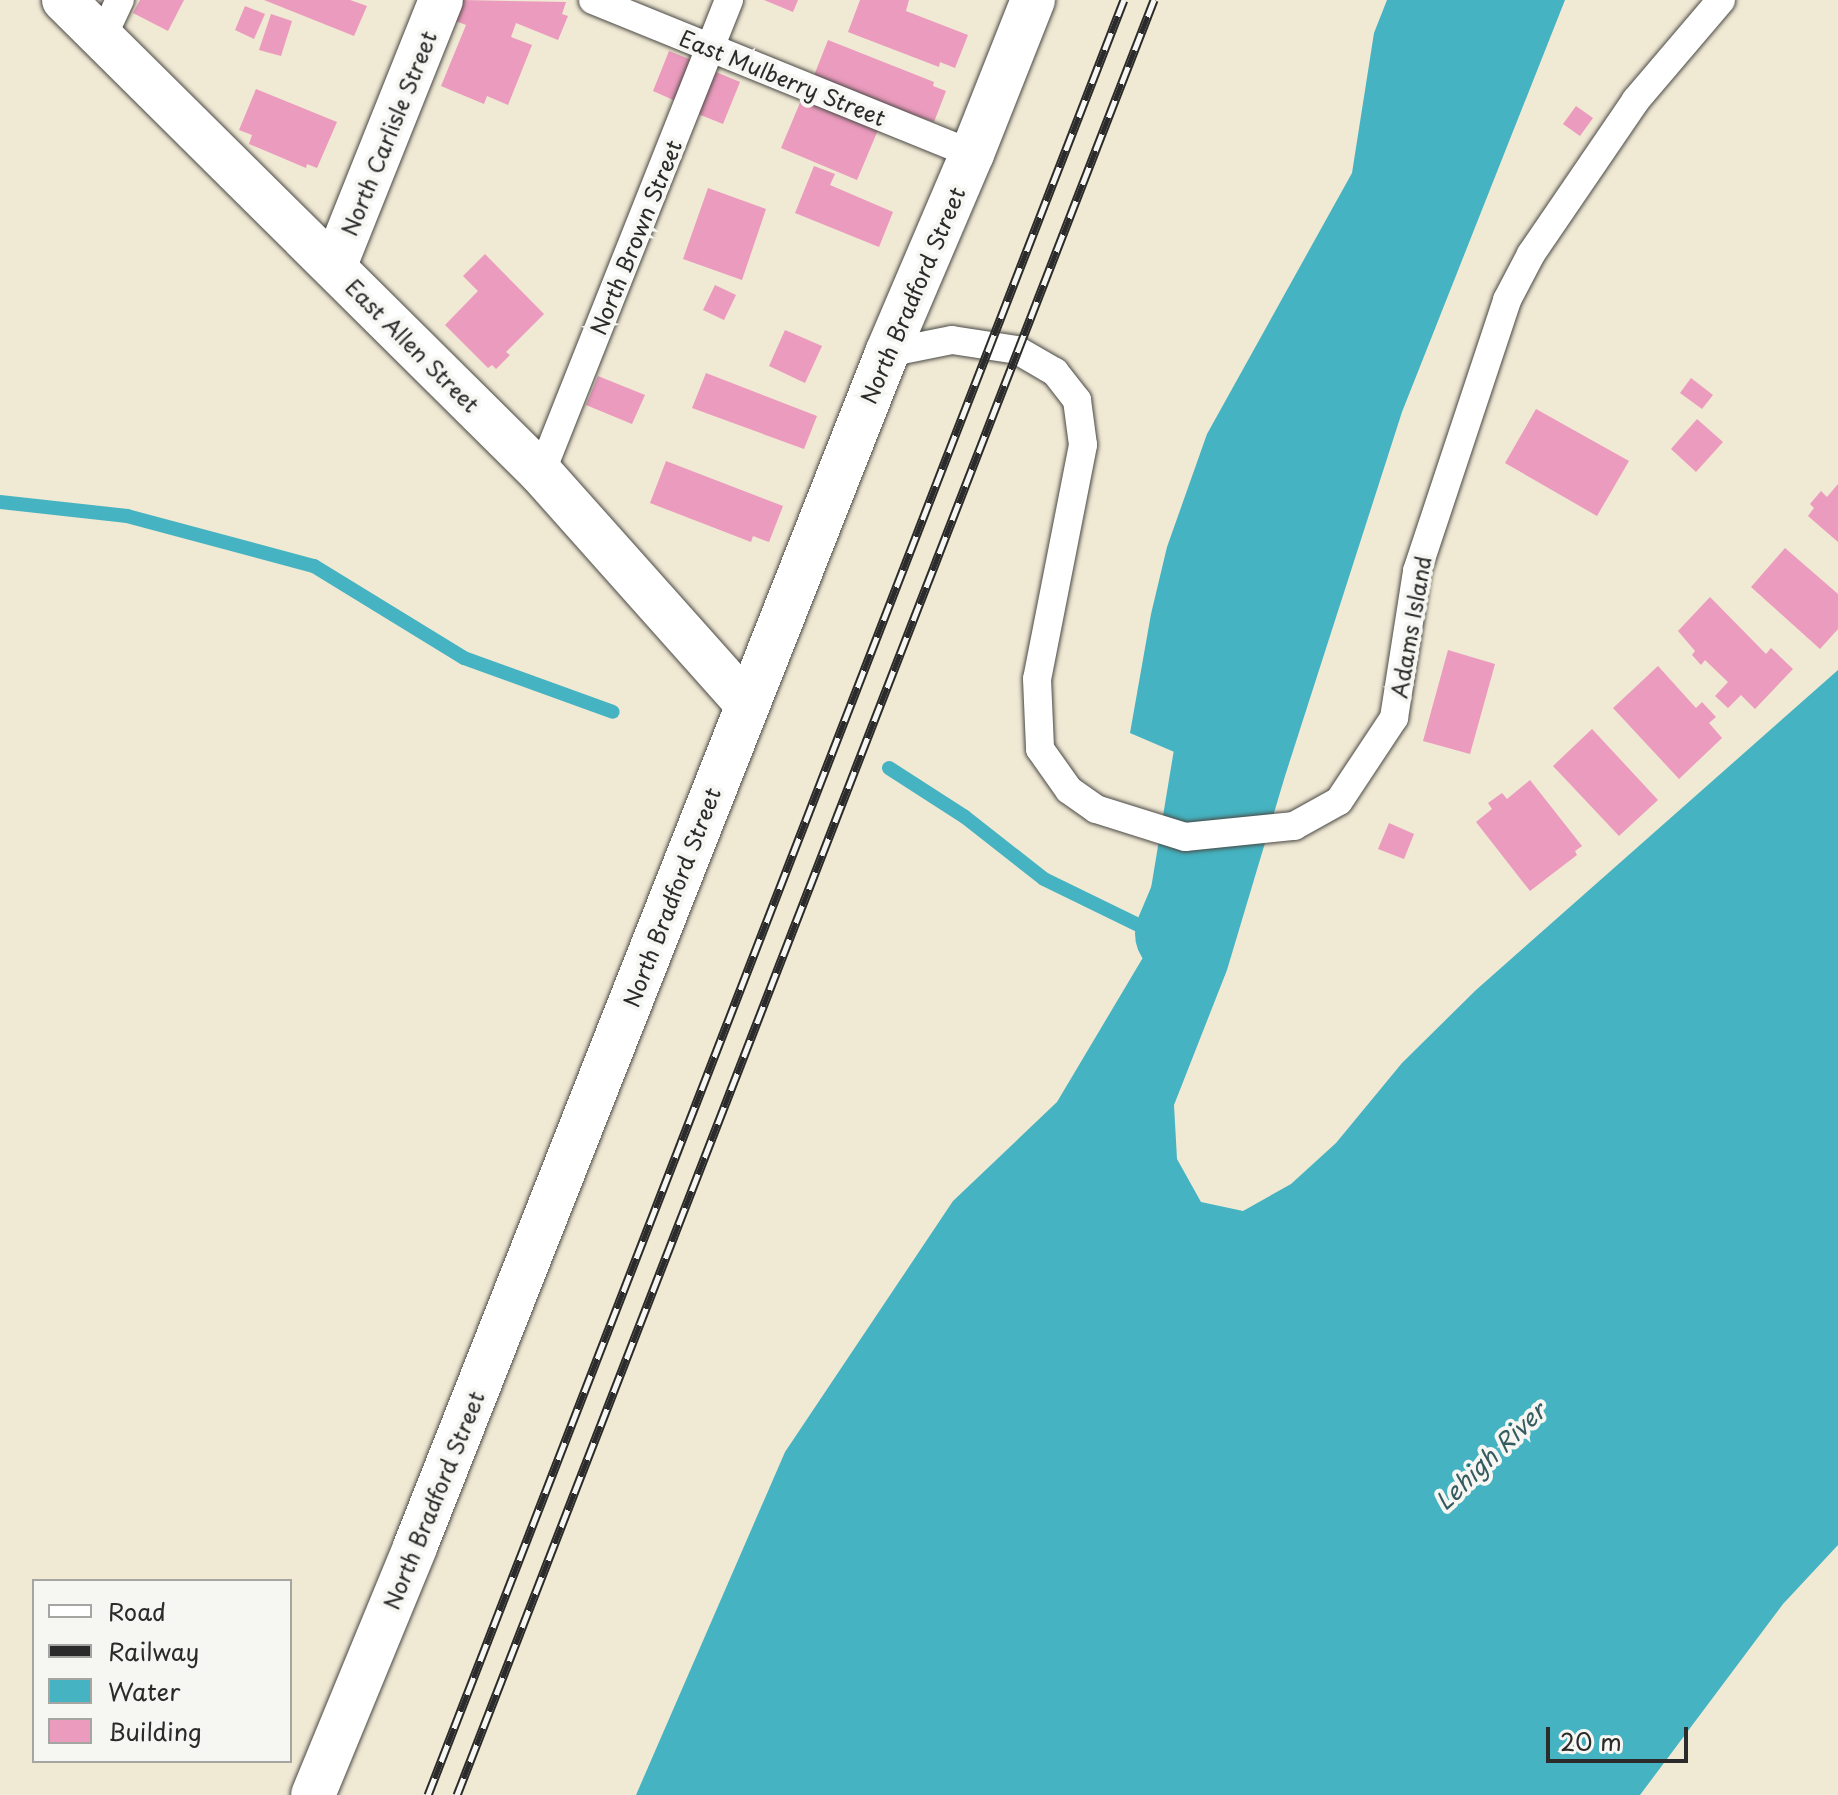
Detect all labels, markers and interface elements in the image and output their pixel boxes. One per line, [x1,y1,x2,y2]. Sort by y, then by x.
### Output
street label: East Mulberry Street [675,23,891,131]
street label: North Carlisle Street [334,25,442,241]
street label: North Brown Street [584,135,686,339]
street label: North Bradford Street [854,181,970,409]
street label: East Allen Street [340,272,486,418]
street label: Adams Island [1384,554,1436,700]
street label: North Bradford Street [616,782,726,1012]
street label: North Bradford Street [376,1385,490,1615]
water label: Lehigh River [1429,1396,1551,1516]
legend [32,1579,292,1763]
text: Road [108,1593,166,1629]
text: Railway [108,1633,199,1669]
text: Water [108,1673,180,1709]
scale bar [1550,1711,1692,1761]
text: Building [108,1713,202,1749]
text: 20 m [1560,1723,1622,1759]

